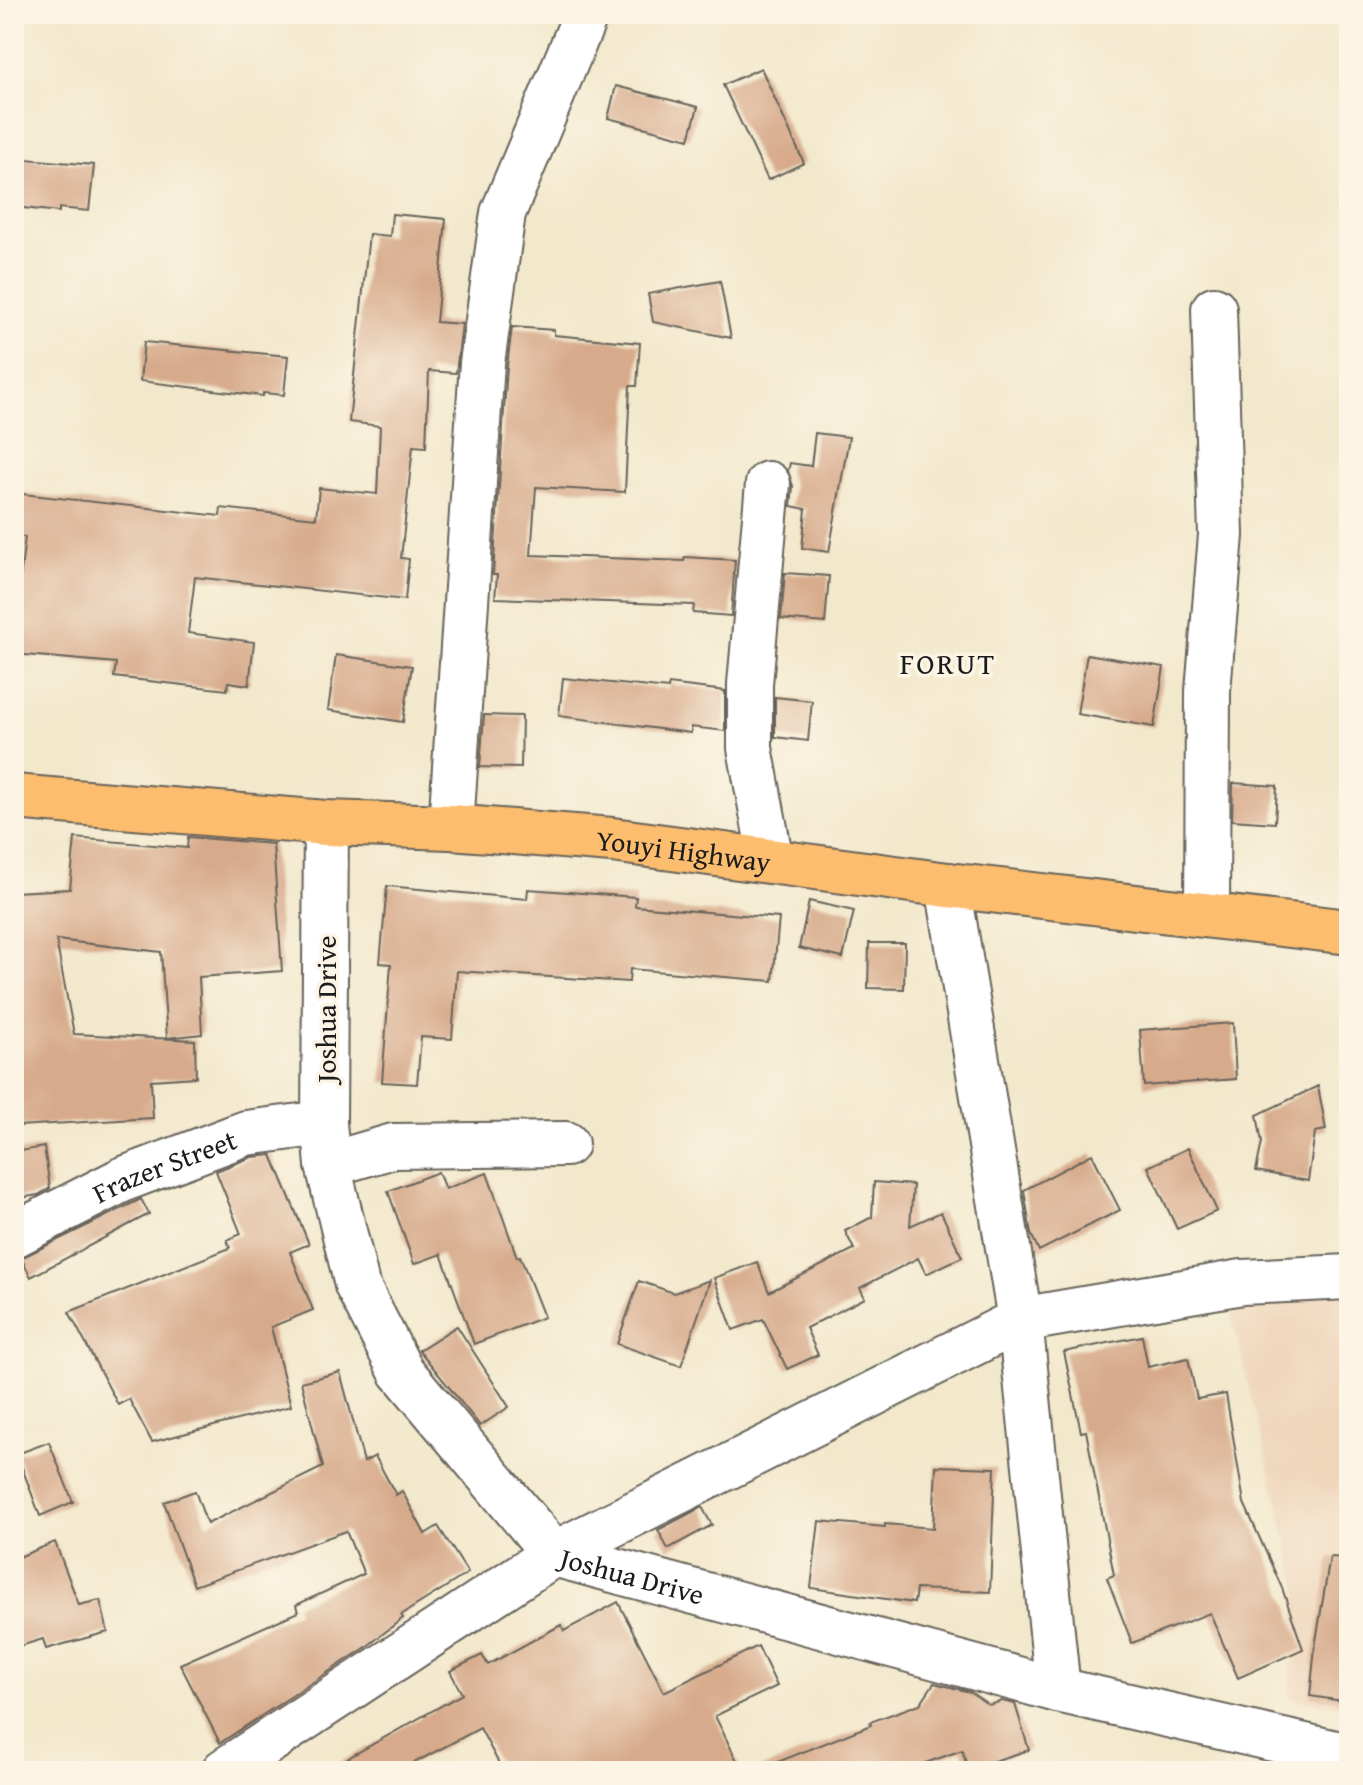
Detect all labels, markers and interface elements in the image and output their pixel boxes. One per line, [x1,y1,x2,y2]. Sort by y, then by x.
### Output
district label: FORUT [900,641,996,685]
street label: Youyi Highway [595,818,773,882]
street label: Joshua Drive [305,935,346,1086]
street label: Frazer Street [85,1118,242,1212]
street label: Joshua Drive [553,1535,709,1614]

